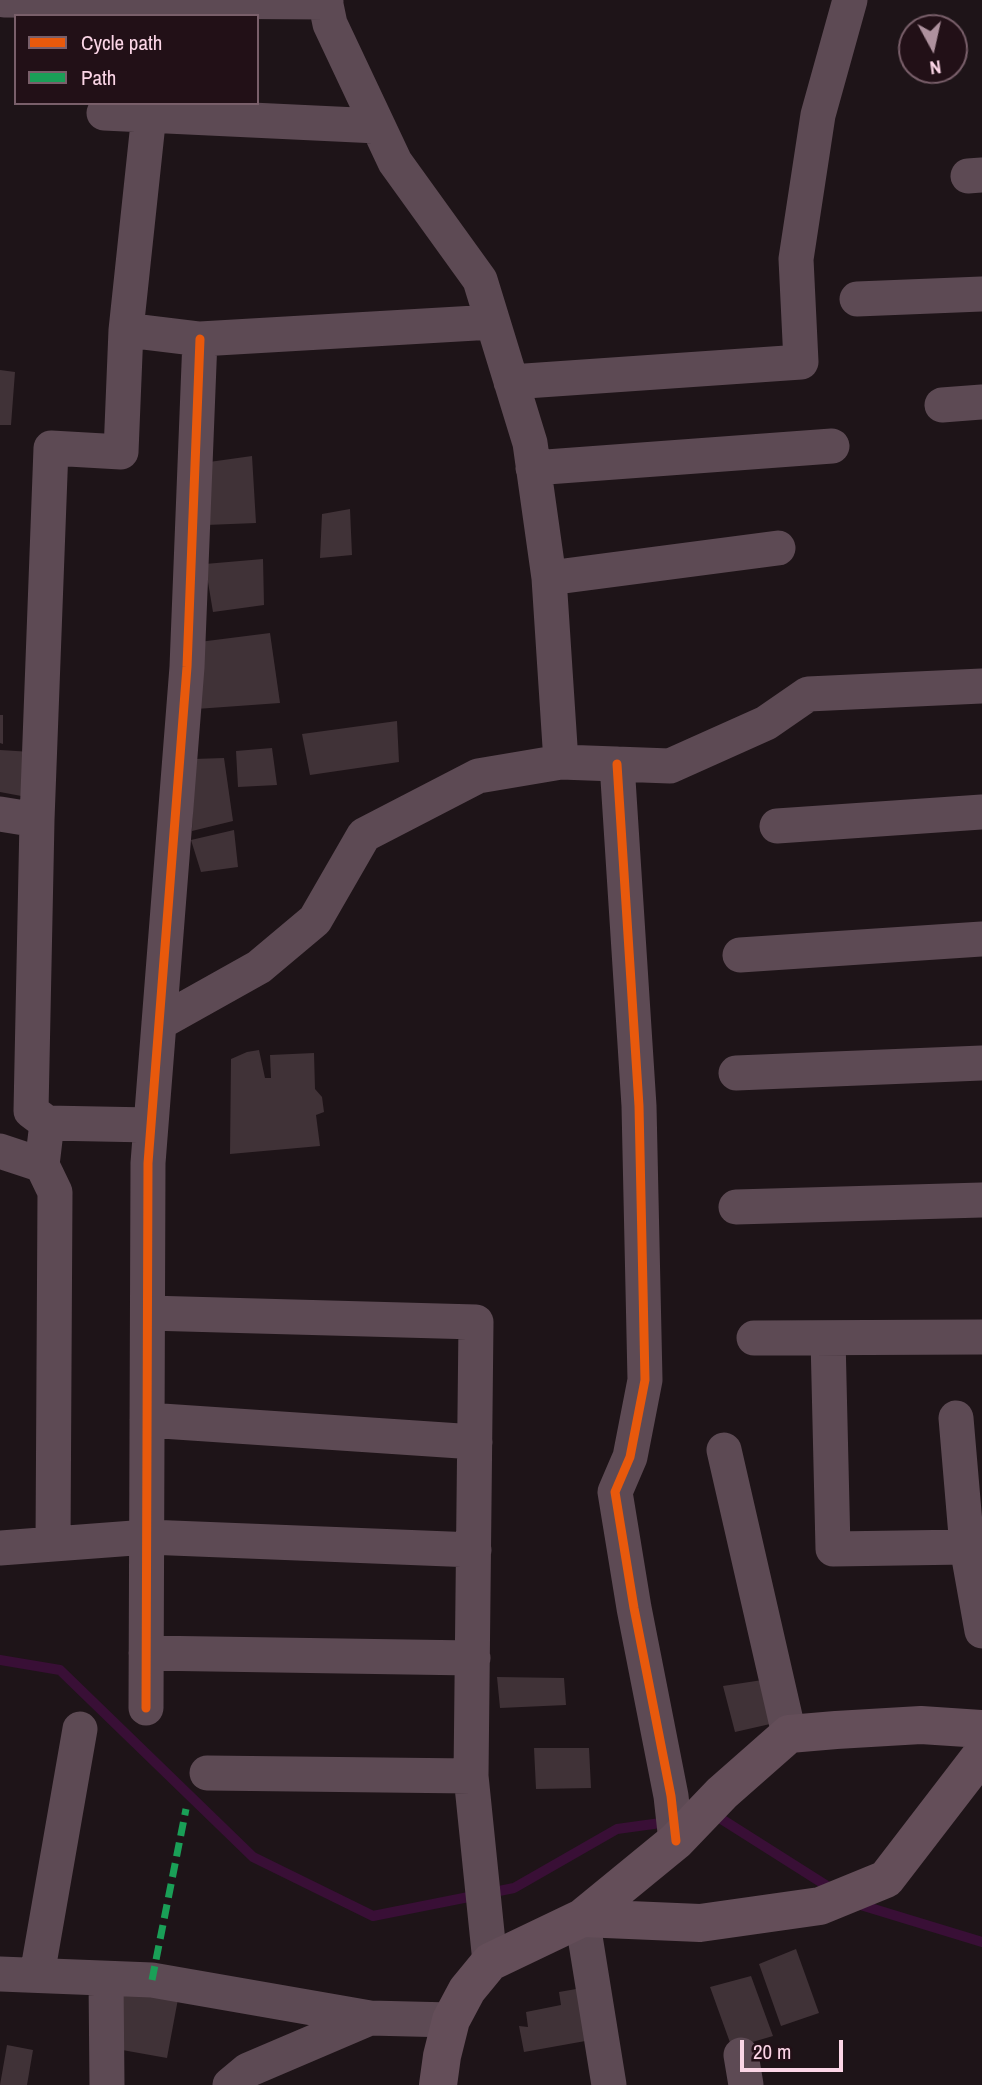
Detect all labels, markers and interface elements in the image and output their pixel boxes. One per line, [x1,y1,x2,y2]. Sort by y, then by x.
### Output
legend [14,14,259,105]
north arrow [898,14,968,84]
text: Cycle path [81,28,162,57]
text: N [928,54,943,81]
text: Path [81,63,116,92]
scale bar [744,2025,847,2070]
text: 20 m [753,2037,791,2066]

